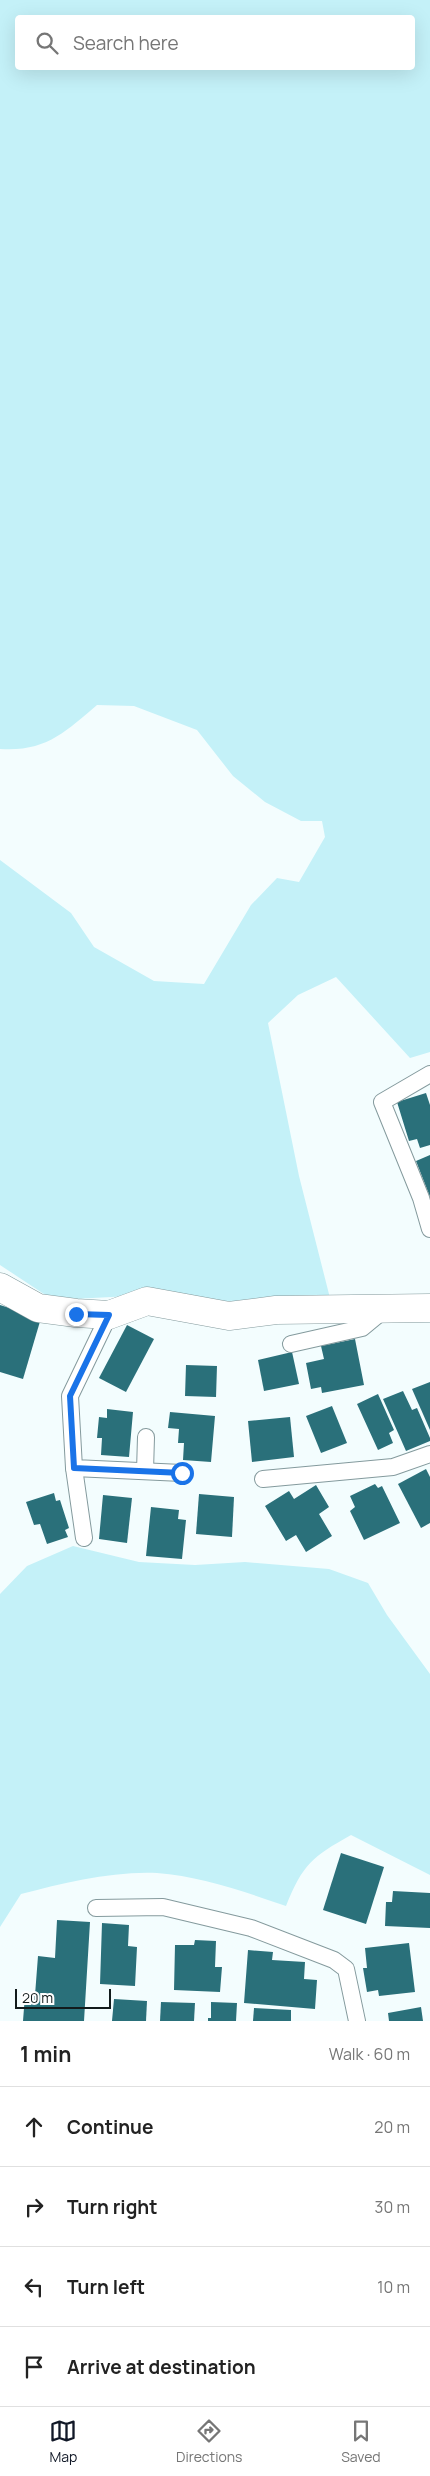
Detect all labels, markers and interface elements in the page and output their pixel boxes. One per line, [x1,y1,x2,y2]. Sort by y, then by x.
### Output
search box [15,15,415,70]
icon: search [33,29,61,57]
text: Search here [73,30,179,56]
route end [65,1303,88,1326]
route start [171,1462,194,1485]
scale bar [15,1986,111,2009]
text: 20 m [22,1988,53,2007]
text: 1 min [20,2040,71,2068]
text: Walk · 60 m [329,2043,410,2065]
icon: ahead [20,2113,48,2141]
text: Continue [67,2114,153,2140]
text: 20 m [374,2116,410,2138]
icon: right [20,2193,48,2221]
text: Turn right [67,2194,157,2220]
text: 30 m [375,2196,410,2218]
icon: left [20,2273,48,2301]
text: Turn left [67,2274,145,2300]
text: 10 m [377,2276,410,2298]
icon: arrive [20,2353,48,2381]
text: Arrive at destination [67,2354,256,2380]
tab: Map [49,2417,77,2466]
tab: Directions [176,2417,242,2466]
tab: Saved [341,2417,381,2466]

